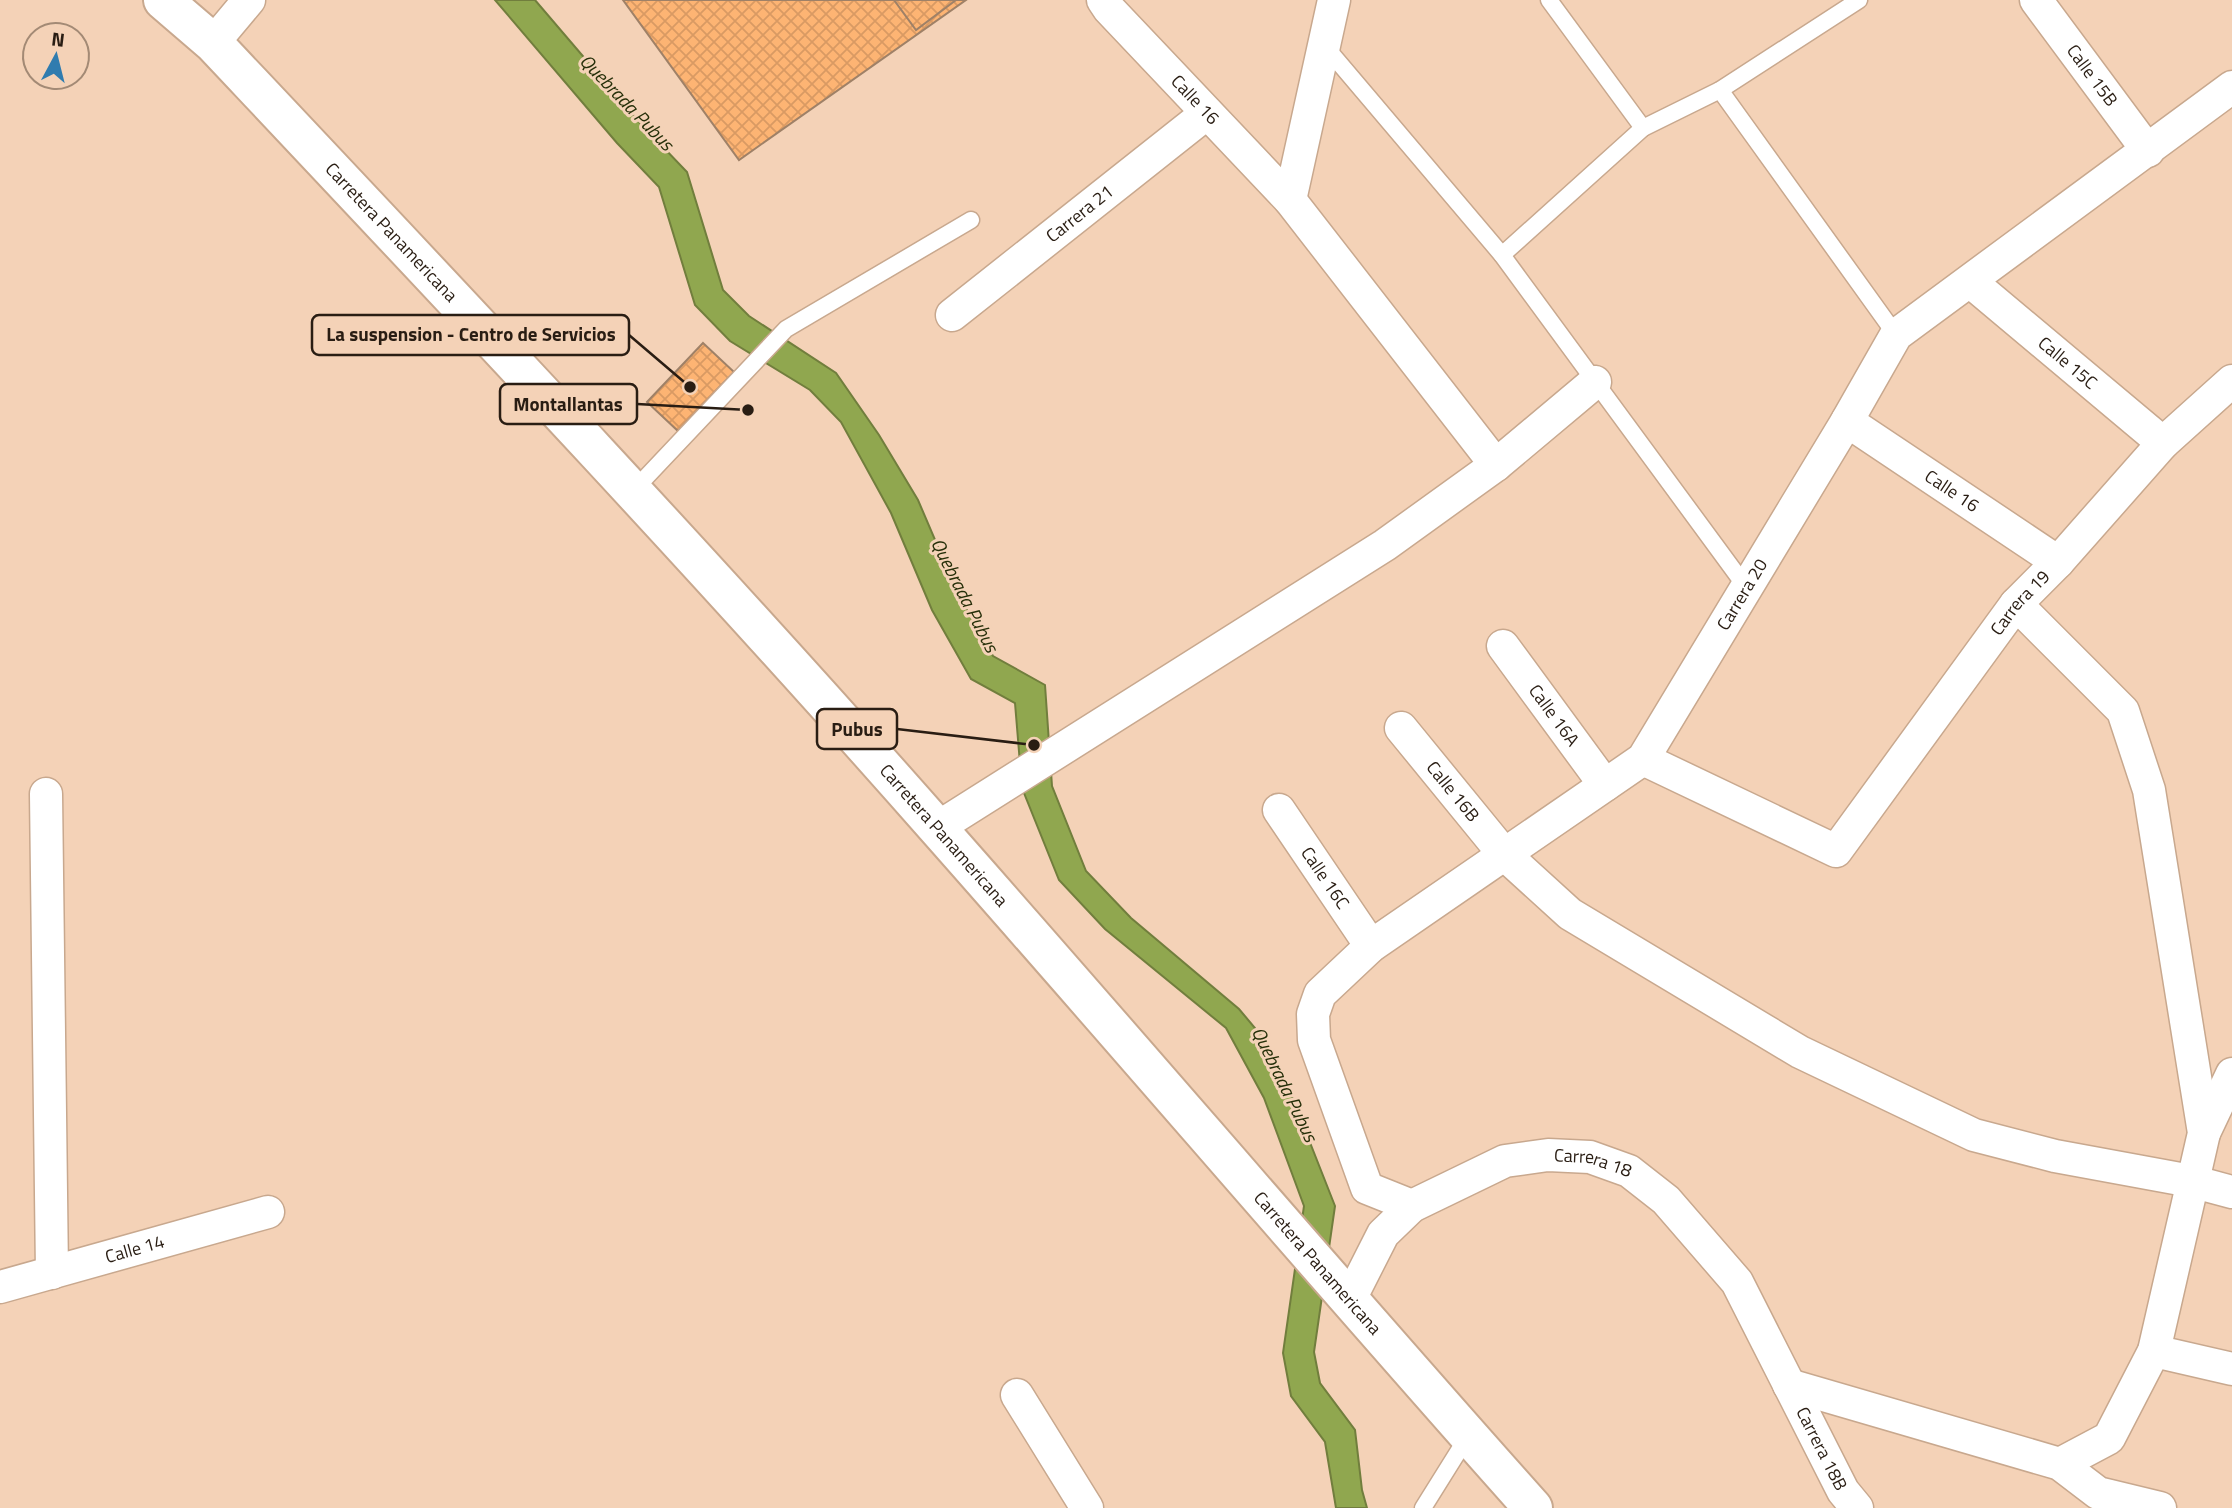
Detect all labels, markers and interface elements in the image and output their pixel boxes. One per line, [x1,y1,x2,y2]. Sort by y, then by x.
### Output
north arrow [21,21,91,91]
text: N [50,23,66,54]
street label: Calle 15B [2060,38,2125,112]
water label: Quebrada Pubus [573,47,683,158]
street label: Calle 16 [1165,68,1226,131]
street label: Carretera Panamericana [319,156,464,308]
street label: Carrera 21 [1040,178,1119,249]
callout: La suspension - Centro de Servicios [312,315,629,355]
text: La suspension - Centro de Servicios [326,319,616,348]
street label: Calle 15C [2032,330,2104,396]
callout: Montallantas [500,384,637,424]
text: Montallantas [513,389,623,418]
street label: Calle 16 [1919,463,1985,519]
water label: Quebrada Pubus [924,532,1008,659]
street label: Carrera 20 [1710,553,1774,635]
street label: Carrera 19 [1983,563,2056,641]
street label: Calle 16A [1522,678,1586,752]
callout: Pubus [817,709,897,749]
text: Pubus [831,714,883,743]
street label: Calle 16B [1420,755,1486,827]
street label: Carretera Panamericana [873,758,1015,913]
street label: Calle 16C [1295,841,1356,914]
water label: Quebrada Pubus [1245,1021,1327,1148]
street label: Carrera 18 [1553,1141,1636,1184]
street label: Carretera Panamericana [1247,1185,1388,1341]
street label: Calle 14 [102,1228,167,1270]
street label: Carrera 18B [1789,1402,1855,1495]

